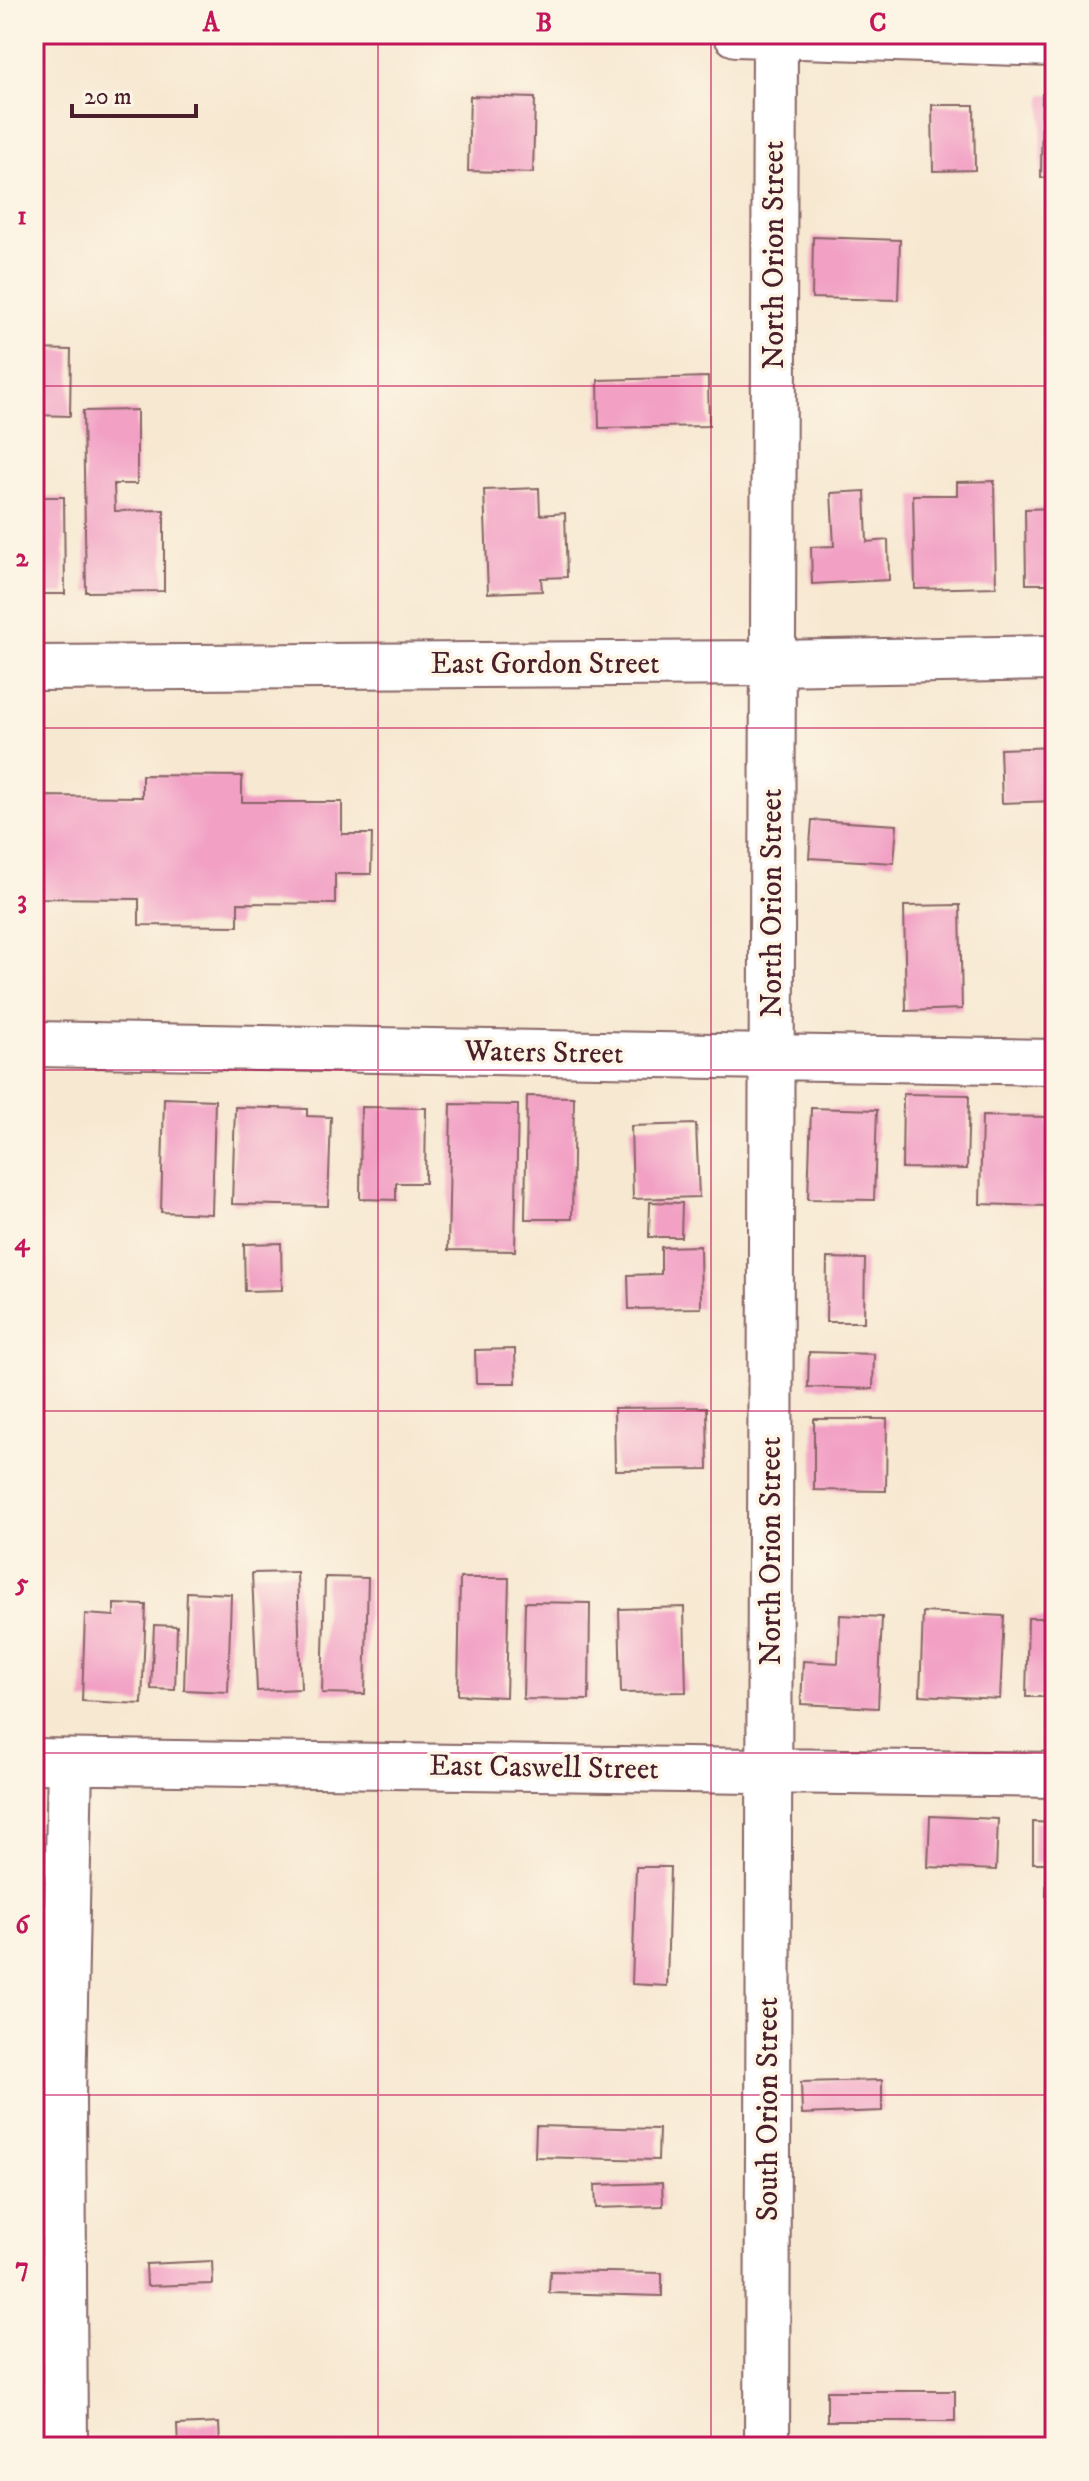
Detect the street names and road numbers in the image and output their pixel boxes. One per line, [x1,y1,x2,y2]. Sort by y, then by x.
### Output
street label: North Orion Street [756,140,793,370]
street label: East Gordon Street [430,646,660,683]
street label: North Orion Street [754,788,791,1018]
street label: Waters Street [463,1033,624,1073]
street label: North Orion Street [753,1436,790,1666]
street label: East Caswell Street [429,1747,659,1789]
street label: South Orion Street [750,1997,787,2221]

